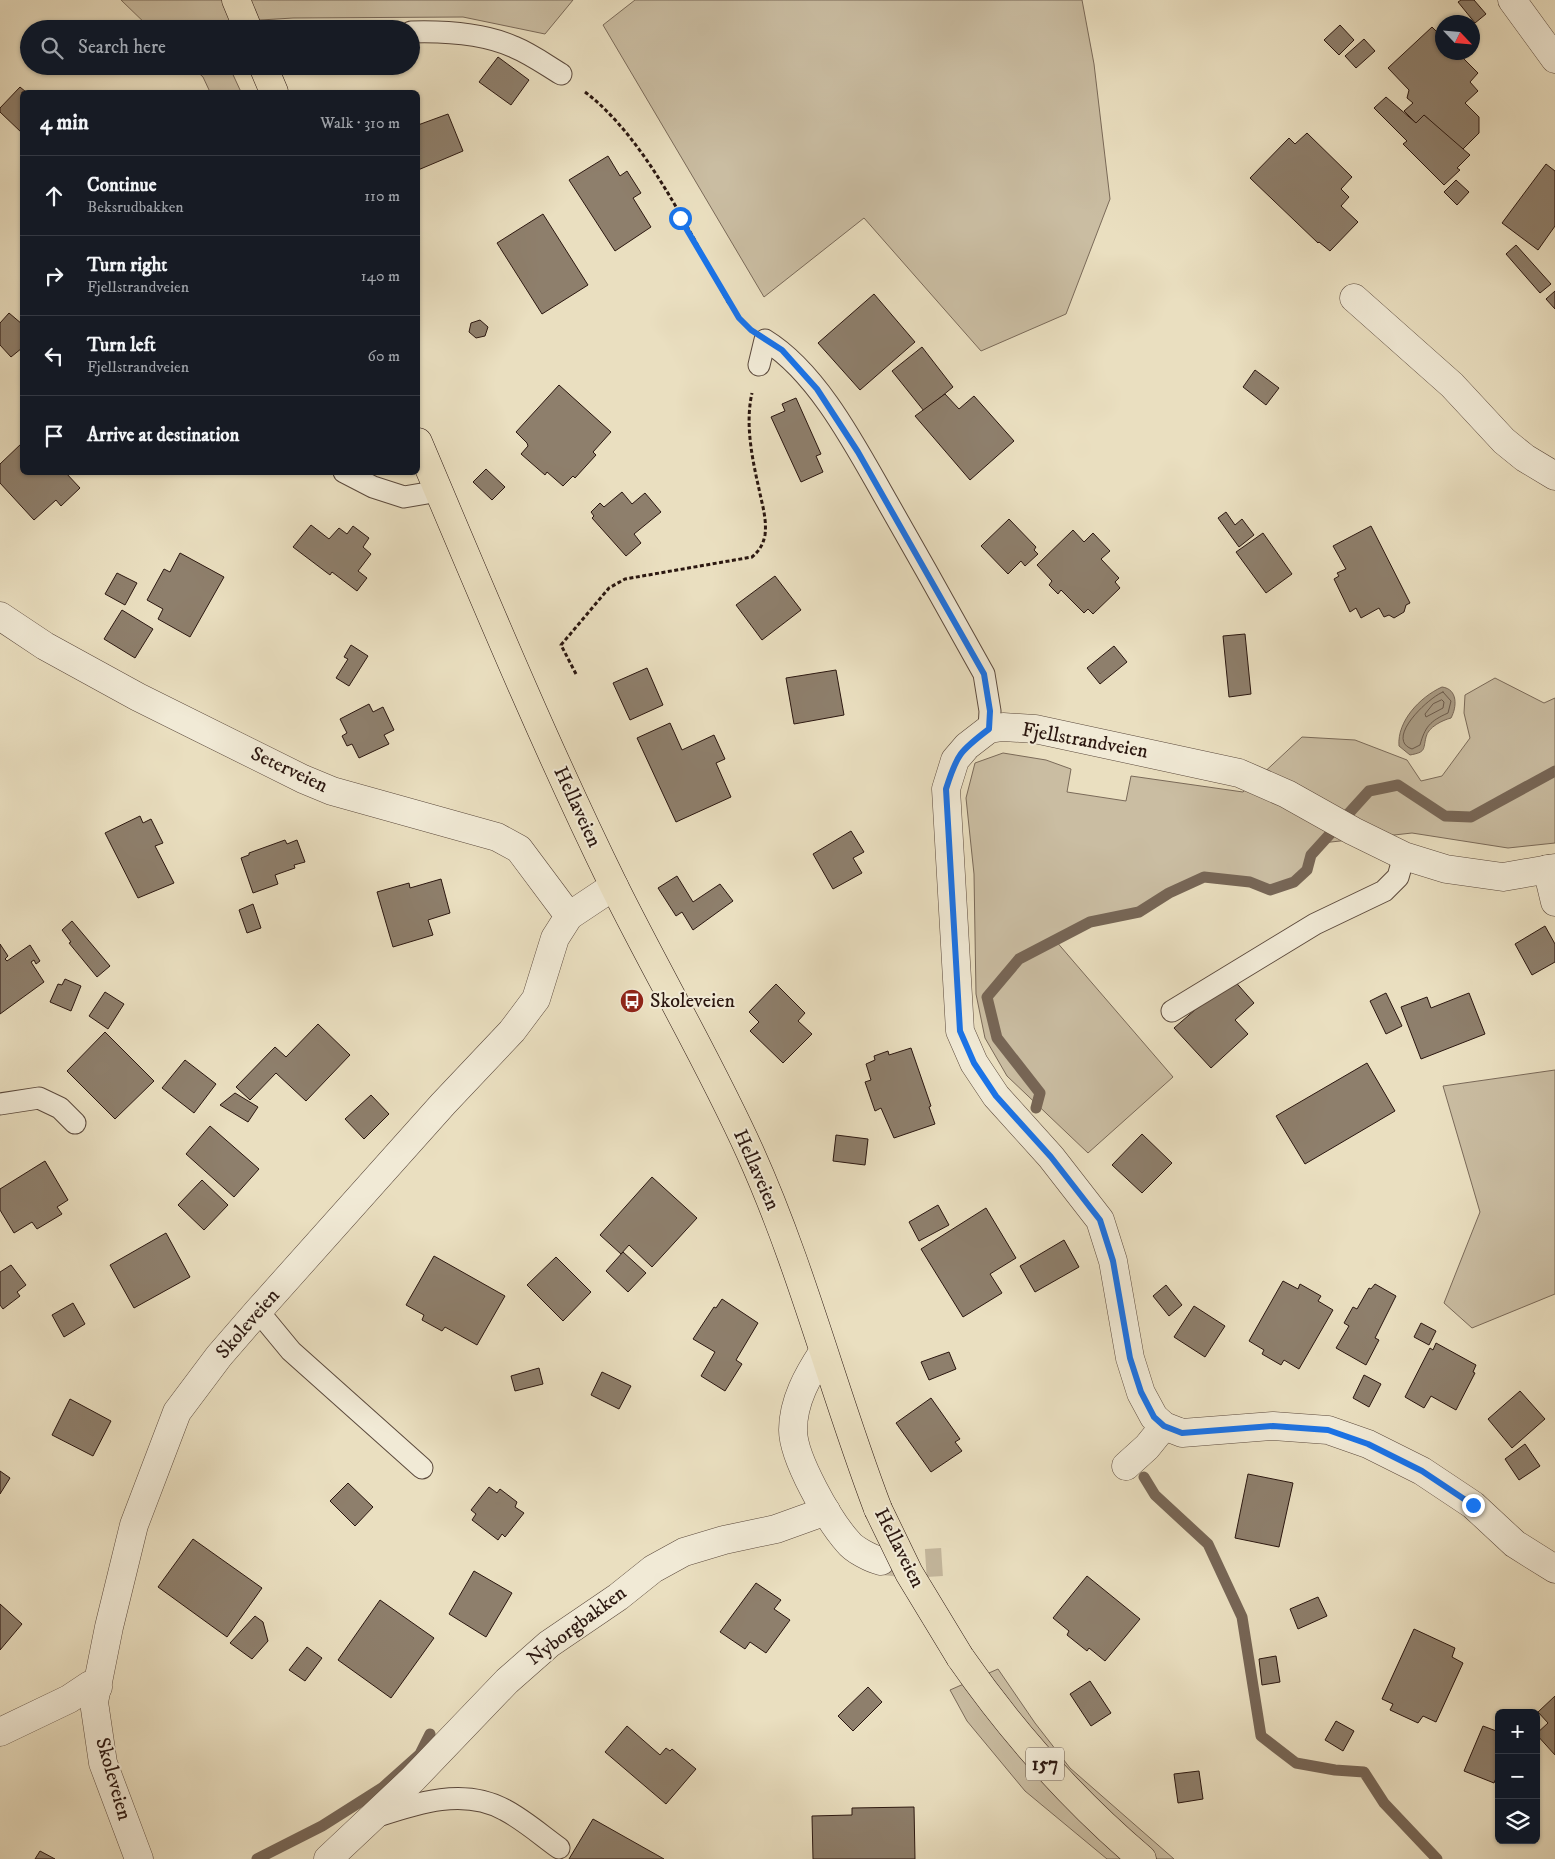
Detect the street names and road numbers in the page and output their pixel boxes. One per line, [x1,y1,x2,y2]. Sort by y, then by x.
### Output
street label: Fjellstrandveien [1020,718,1151,764]
street label: Seterveien [247,741,332,799]
street label: Hellaveien [547,763,607,852]
street label: Hellaveien [727,1126,785,1215]
street label: Skoleveien [211,1283,286,1364]
street label: Hellaveien [868,1504,930,1593]
street label: Nyborgbakken [522,1580,632,1671]
street label: Skoleveien [89,1735,137,1824]
road number: 157 [1026,1748,1064,1780]

